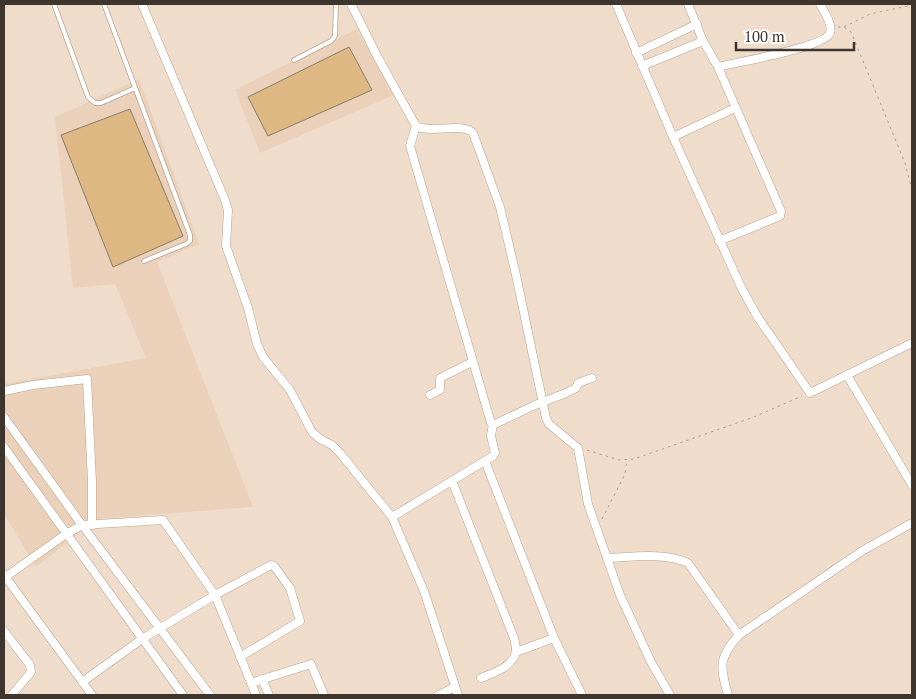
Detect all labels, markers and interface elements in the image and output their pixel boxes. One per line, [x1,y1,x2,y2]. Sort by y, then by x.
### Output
scale bar [736,20,854,52]
text: 100 m [744,26,785,46]

